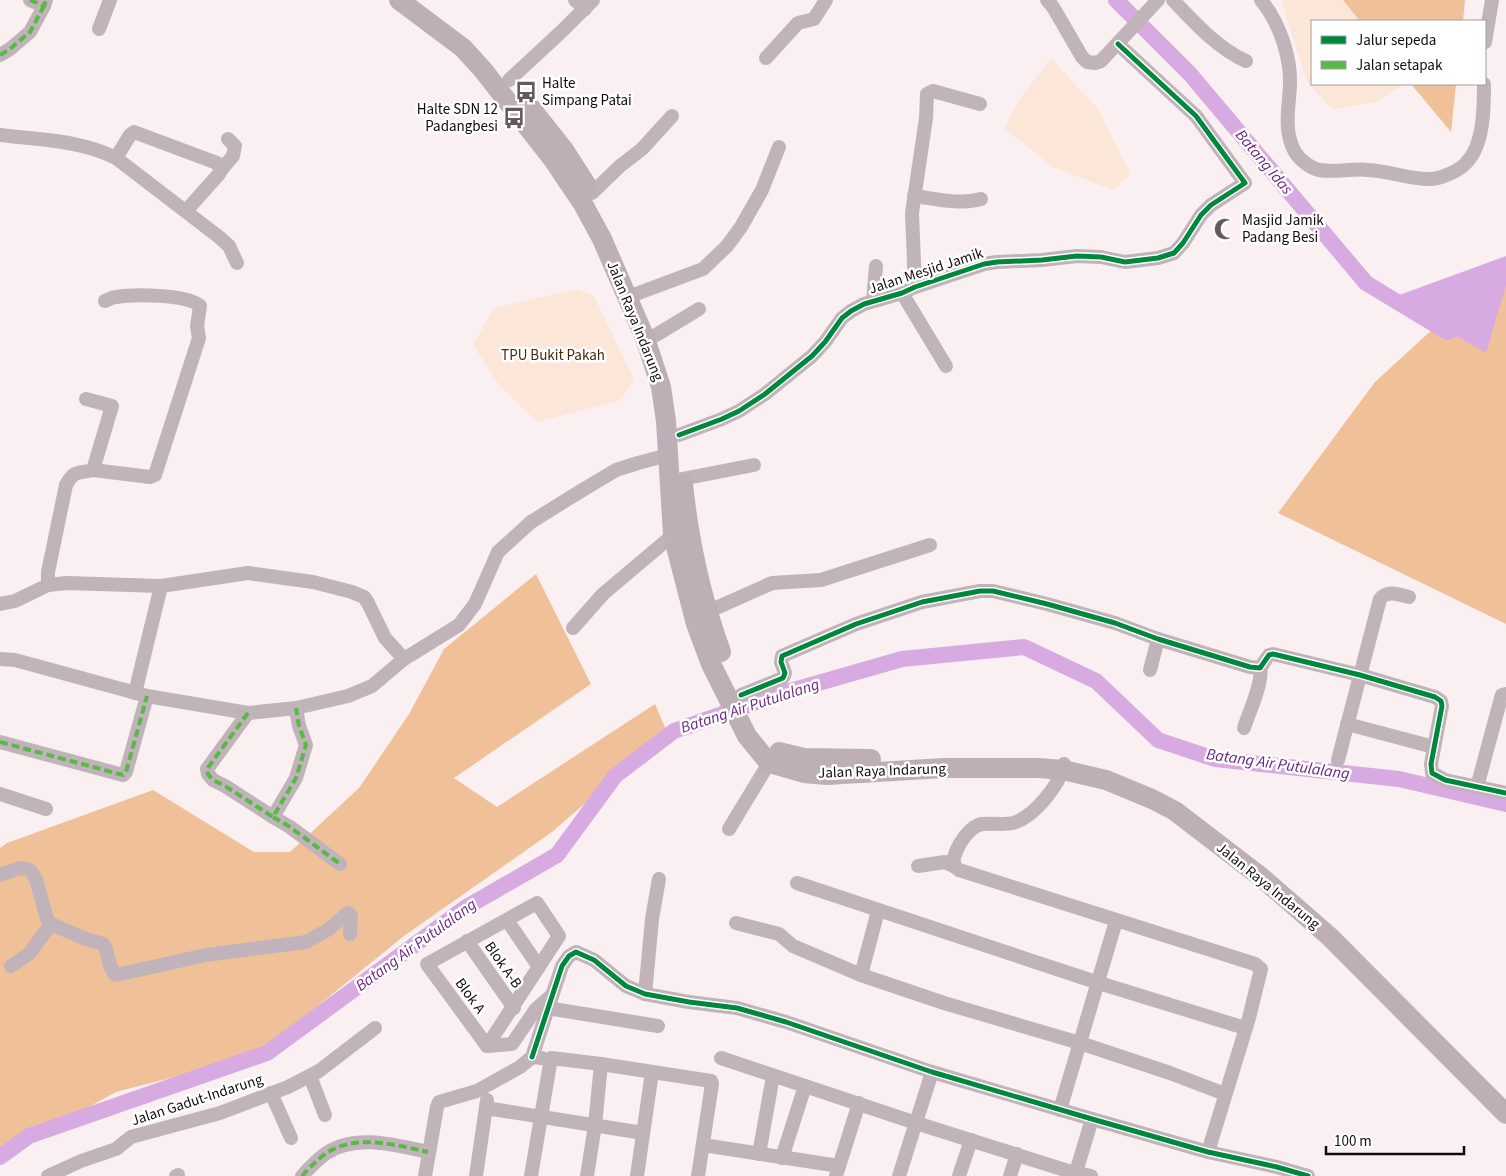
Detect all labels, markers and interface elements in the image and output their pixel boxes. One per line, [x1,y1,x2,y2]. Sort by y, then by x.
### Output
legend [1311,20,1486,85]
text: Jalur sepeda [1356,30,1436,51]
text: Jalan setapak [1356,55,1443,76]
place label: Halte Simpang Patai [542,73,632,111]
bus stop icon: Halte Simpang Patai [513,79,539,105]
place label: Halte SDN 12 Padangbesi [417,99,498,137]
bus stop icon: Halte SDN 12 Padangbesi [501,105,527,131]
water label: Batang Idas [1230,125,1298,200]
place label: Masjid Jamik Padang Besi [1242,210,1324,248]
mosque icon: Masjid Jamik Padang Besi [1212,216,1238,242]
street label: Jalan Mesjid Jamik [866,242,986,299]
street label: Jalan Raya Indarung [601,258,669,385]
park label: TPU Bukit Pakah [501,345,605,366]
water label: Batang Air Putulalang [678,673,822,739]
water label: Batang Air Putulalang [1205,743,1351,785]
street label: Jalan Raya Indarung [818,758,947,784]
street label: Jalan Raya Indarung [1212,838,1325,935]
water label: Batang Air Putulalang [351,894,481,996]
street label: Blok A-B [479,937,527,993]
street label: Blok A [450,974,491,1019]
street label: Jalan Gadut-Indarung [129,1069,266,1131]
scale bar [1326,1124,1464,1156]
text: 100 m [1334,1131,1372,1152]

